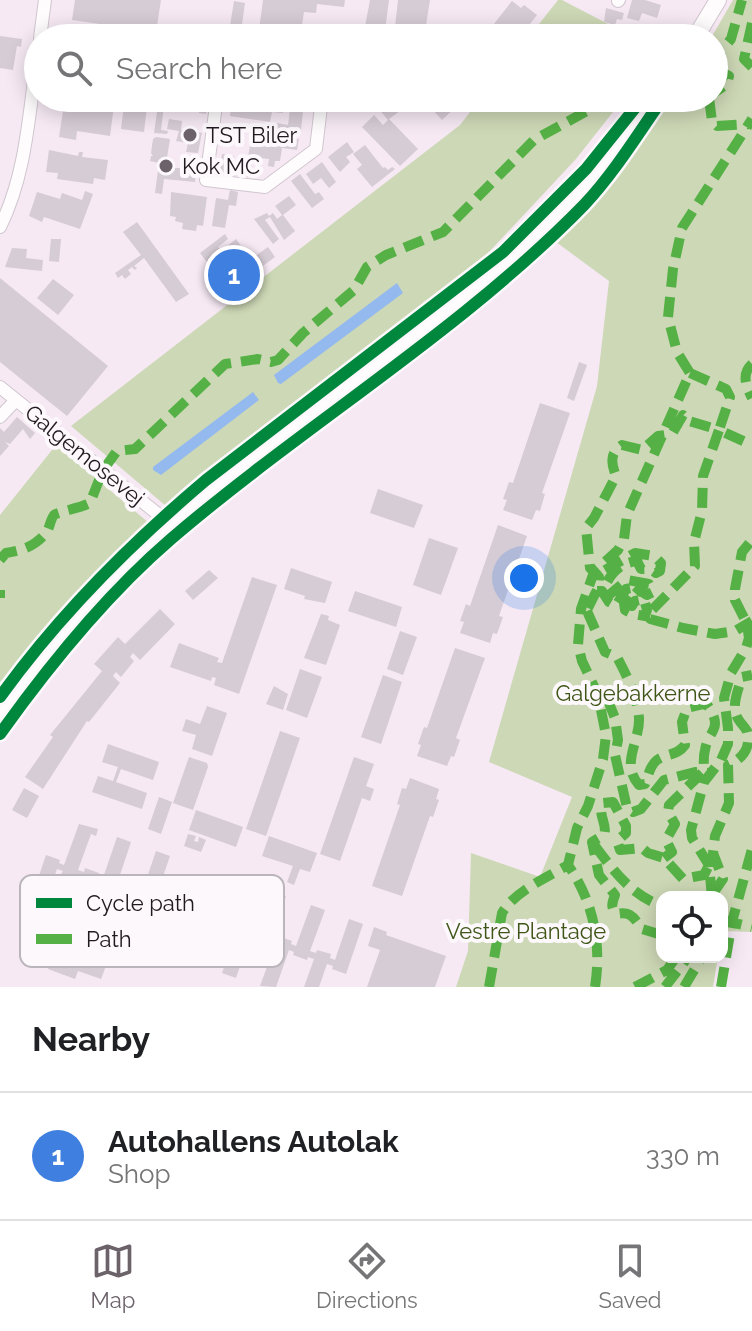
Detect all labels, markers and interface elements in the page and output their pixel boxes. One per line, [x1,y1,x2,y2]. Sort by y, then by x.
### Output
search box [24,24,728,112]
icon: search [52,46,96,90]
text: Search here [116,51,283,86]
place label: TST Biler [206,122,297,148]
marker: TST Biler [181,126,199,144]
place label: Kok MC [182,153,260,179]
marker: Kok MC [157,157,175,175]
pin: 1 [208,245,260,305]
street label: Galgemosevej [20,399,150,511]
your location [504,558,544,598]
park label: Galgebakkerne [556,680,711,706]
legend [20,875,284,967]
text: Cycle path [86,890,195,916]
map controls [656,891,728,963]
button: locate [656,891,728,963]
park label: Vestre Plantage [446,918,606,944]
text: Path [86,926,132,952]
text: Nearby [32,1019,150,1059]
text: Autohallens Autolak [108,1124,399,1159]
text: 1 [52,1141,64,1171]
text: 330 m [646,1141,720,1171]
text: Shop [108,1159,170,1189]
tab: Map [90,1239,135,1313]
tab: Directions [316,1239,418,1313]
tab: Saved [599,1239,662,1313]

